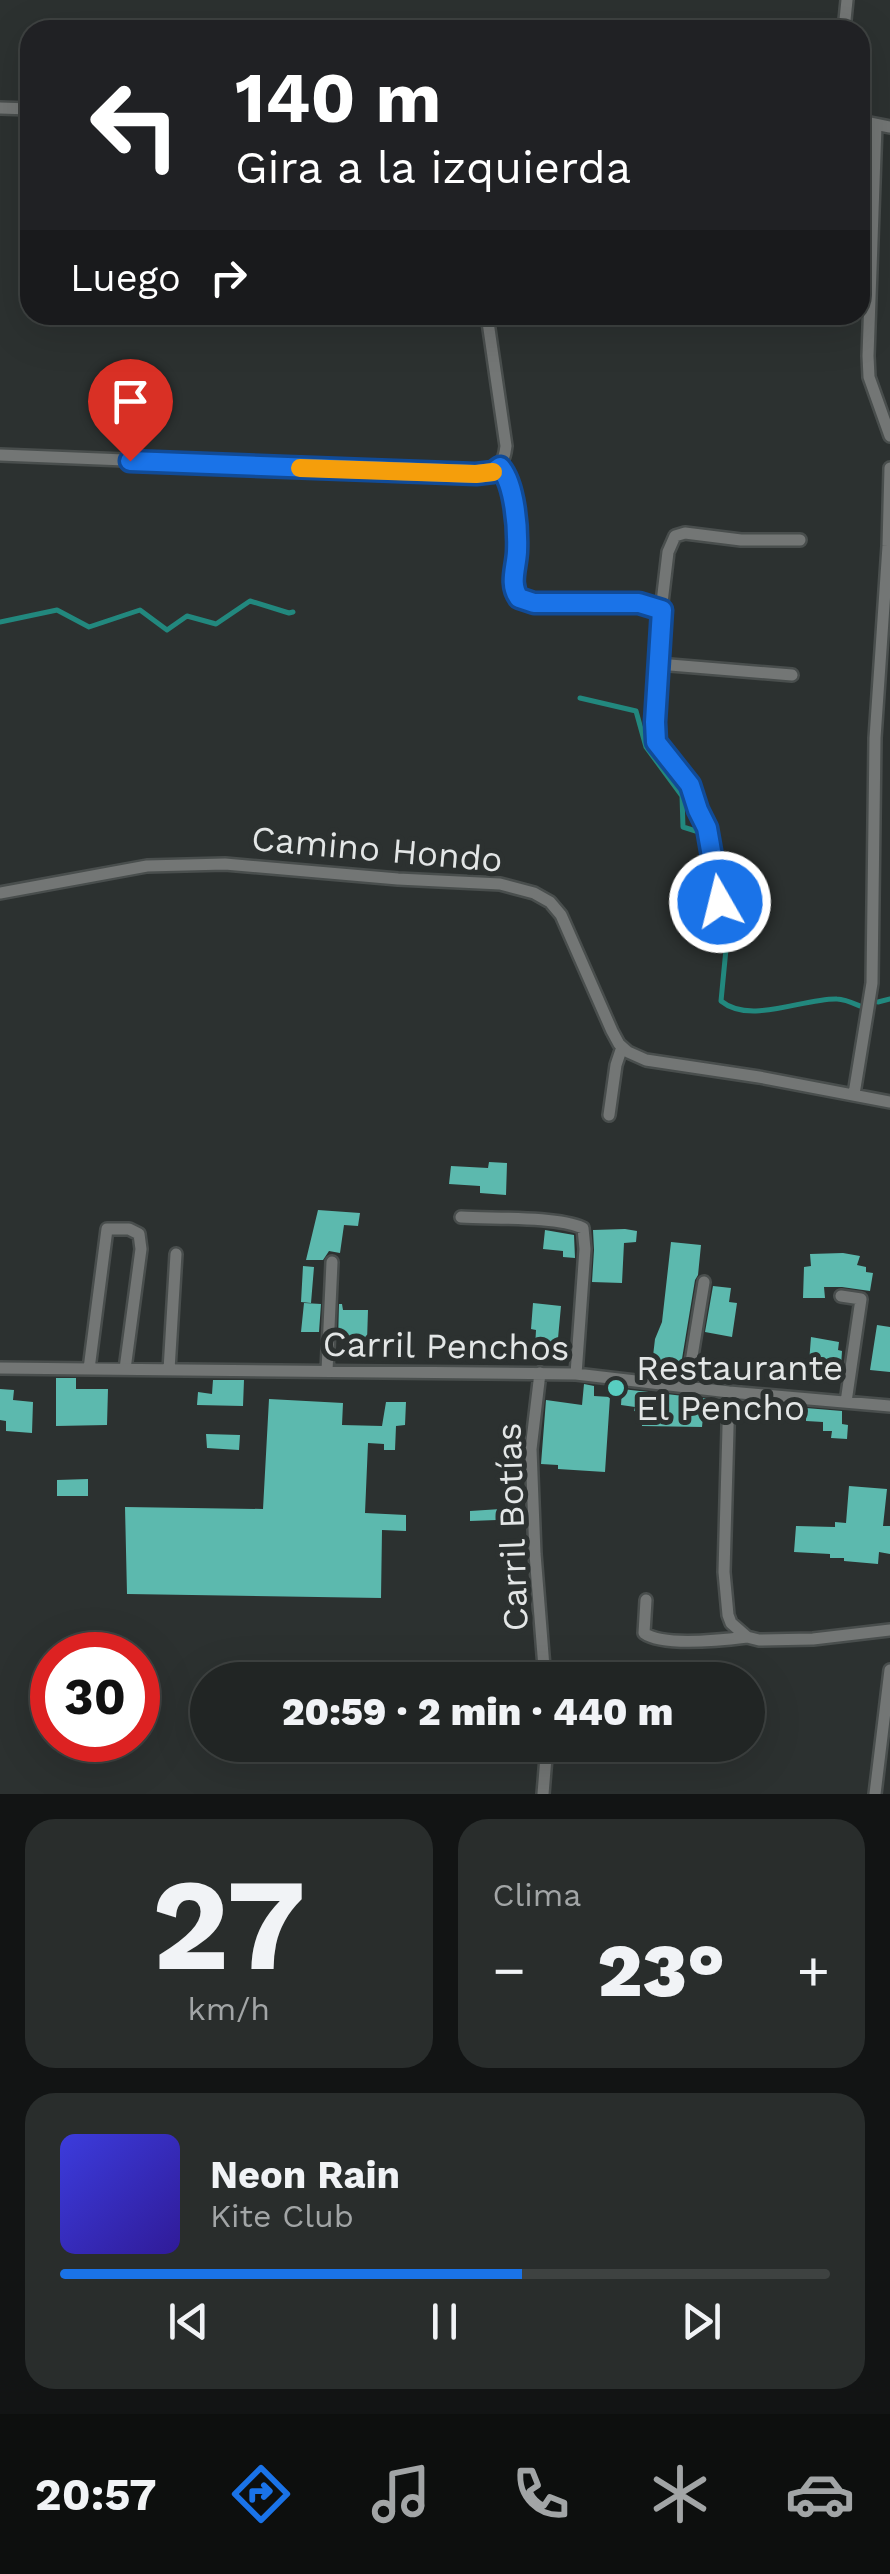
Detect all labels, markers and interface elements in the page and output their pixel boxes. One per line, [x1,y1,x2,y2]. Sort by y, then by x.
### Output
text: 140 m [235,57,441,139]
icon: left [70,60,200,190]
text: Gira a la izquierda [235,141,631,194]
icon: right [201,250,256,305]
text: Luego [70,256,181,300]
pin [88,359,173,462]
icon: arrive [103,374,158,429]
street label: Camino Hondo [250,817,504,881]
position arrow [668,850,772,954]
street label: Carril Penchos [322,1323,570,1369]
place label: Restaurante El Pencho [636,1347,843,1429]
marker: Restaurante El Pencho [605,1377,627,1399]
street label: Carril Botías [487,1422,537,1632]
speed limit sign: 30 [30,1632,160,1762]
text: 20:59 · 2 min · 440 m [282,1690,673,1734]
text: 27 [152,1848,306,2001]
text: Clima [493,1876,581,1914]
text: 23° [597,1926,725,2014]
text: − [493,1938,526,2002]
text: + [797,1938,830,2002]
text: km/h [188,1990,270,2028]
text: Neon Rain [210,2153,400,2197]
text: Kite Club [210,2197,354,2235]
icon: previous [161,2294,216,2349]
icon: pause [417,2294,472,2349]
icon: next [674,2294,729,2349]
icon: directions [226,2459,296,2529]
icon: music [366,2459,436,2529]
icon: phone [506,2459,576,2529]
icon: climate [645,2459,715,2529]
icon: car [785,2459,855,2529]
text: 20:57 [35,2468,157,2521]

